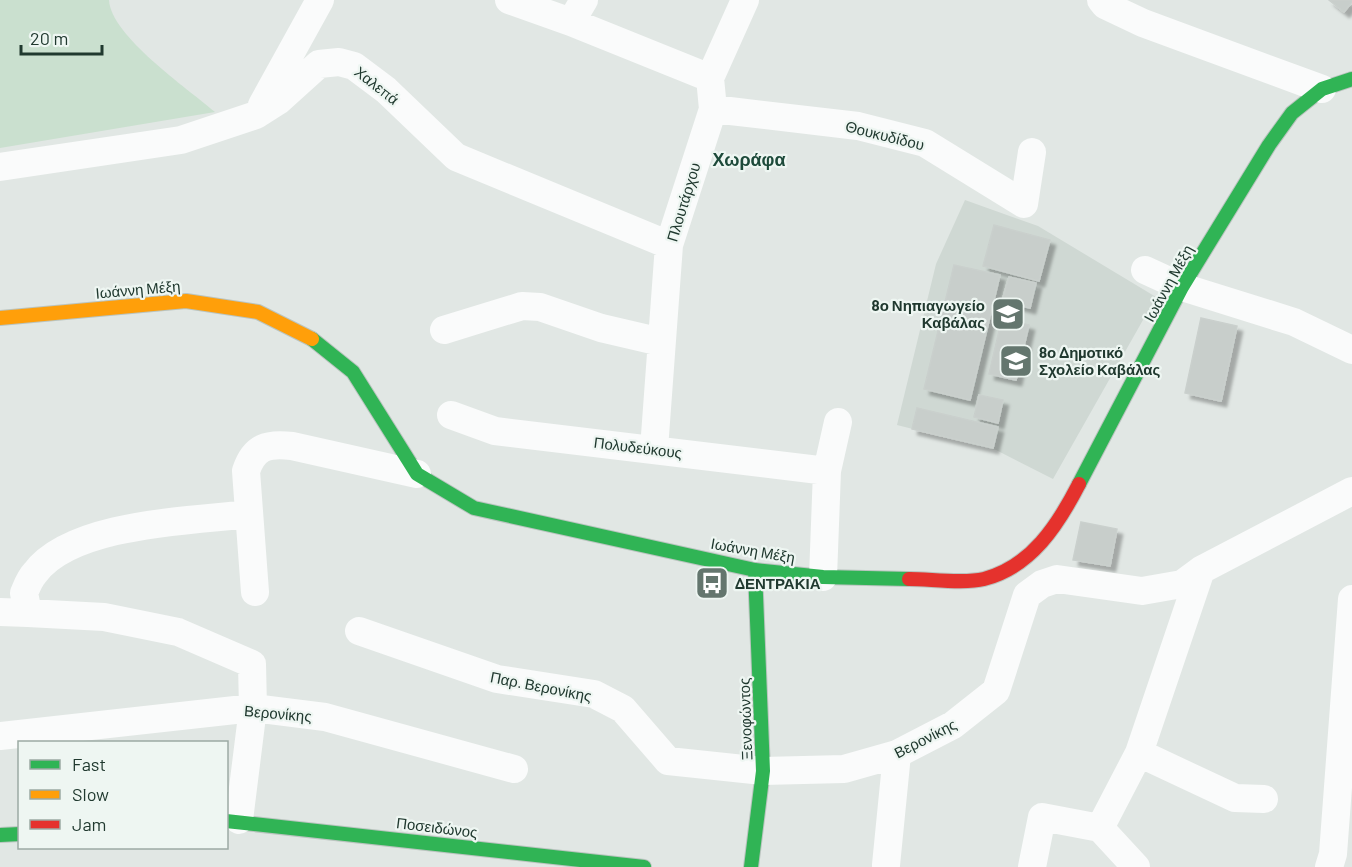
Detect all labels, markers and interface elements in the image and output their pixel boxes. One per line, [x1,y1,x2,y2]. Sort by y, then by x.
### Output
scale bar [21,18,102,56]
text: 20 m [30,27,68,49]
street label: Χαλεπά [351,62,403,108]
street label: Θουκυδίδου [844,117,926,153]
district label: Χωράφα [712,148,786,170]
street label: Πλουτάρχου [662,160,704,244]
street label: Ιωάννη Μέξη [1139,241,1197,325]
street label: Ιωάννη Μέξη [95,276,181,302]
place label: 8ο Νηπιαγωγείο Καβάλας [872,296,985,331]
school or university icon: 8ο Νηπιαγωγείο Καβάλας [990,296,1026,332]
school or university icon: 8ο Δημοτικό Σχολείο Καβάλας [998,343,1034,379]
place label: 8ο Δημοτικό Σχολείο Καβάλας [1039,343,1161,378]
street label: Πολυδεύκους [593,433,683,461]
street label: Ιωάννη Μέξη [710,534,796,566]
bus stop icon: ΔΕΝΤΡΑΚΙΑ [694,565,730,601]
place label: ΔΕΝΤΡΑΚΙΑ [735,574,821,592]
street label: Παρ. Βερονίκης [489,667,593,705]
street label: Ξενοφώντος [735,677,755,761]
street label: Βερονίκης [244,701,312,725]
street label: Βερονίκης [891,715,959,761]
legend [18,741,228,849]
text: Fast [72,753,106,775]
text: Slow [72,783,109,805]
text: Jam [72,813,106,835]
street label: Ποσειδώνος [395,813,479,841]

